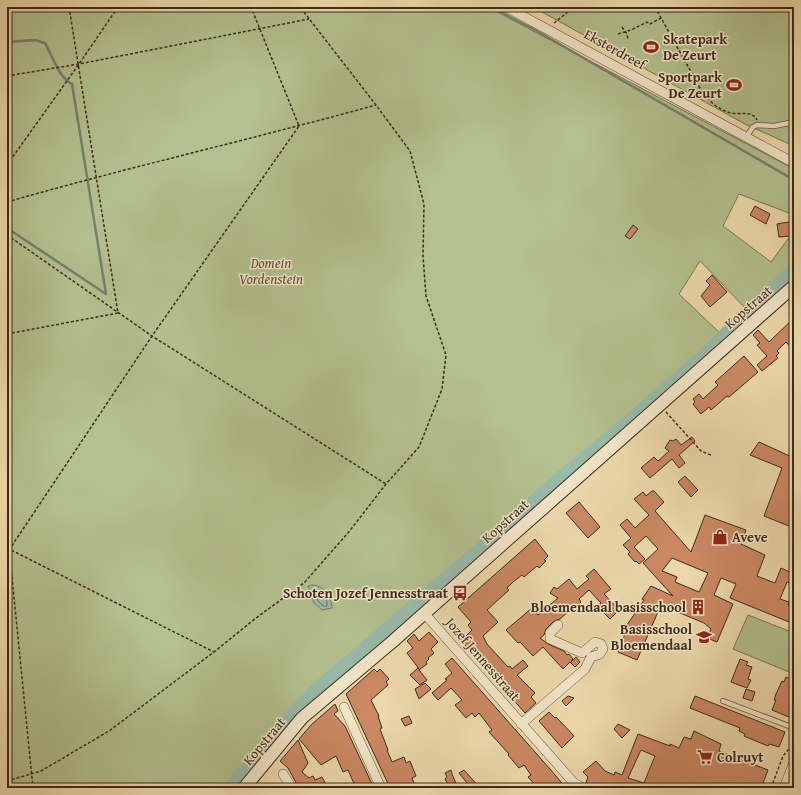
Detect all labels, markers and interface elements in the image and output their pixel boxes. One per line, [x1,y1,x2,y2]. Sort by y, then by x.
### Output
street label: Eksterdreef [581,24,651,75]
place label: Skatepark De Zeurt [663,29,728,65]
sports icon: Skatepark De Zeurt [642,38,660,56]
place label: Sportpark De Zeurt [658,67,723,103]
sports icon: Sportpark De Zeurt [725,76,743,94]
park label: Domein Vordenstein [239,253,303,289]
street label: Kopstraat [720,281,776,333]
street label: Kopstraat [477,494,533,548]
place label: Aveve [732,527,768,547]
shop icon: Aveve [711,528,729,546]
place label: Schoten Jozef Jennesstraat [283,583,449,603]
bus stop icon: Schoten Jozef Jennesstraat [451,584,469,602]
place label: Bloemendaal basisschool [531,597,687,617]
building icon: Bloemendaal basisschool [689,598,707,616]
street label: Jozef Jennesstraat [440,611,525,705]
place label: Basisschool Bloemendaal [611,619,693,655]
school or university icon: Basisschool Bloemendaal [695,628,713,646]
street label: Kopstraat [238,713,290,769]
place label: Colruyt [717,747,764,767]
supermarket icon: Colruyt [696,748,714,766]

